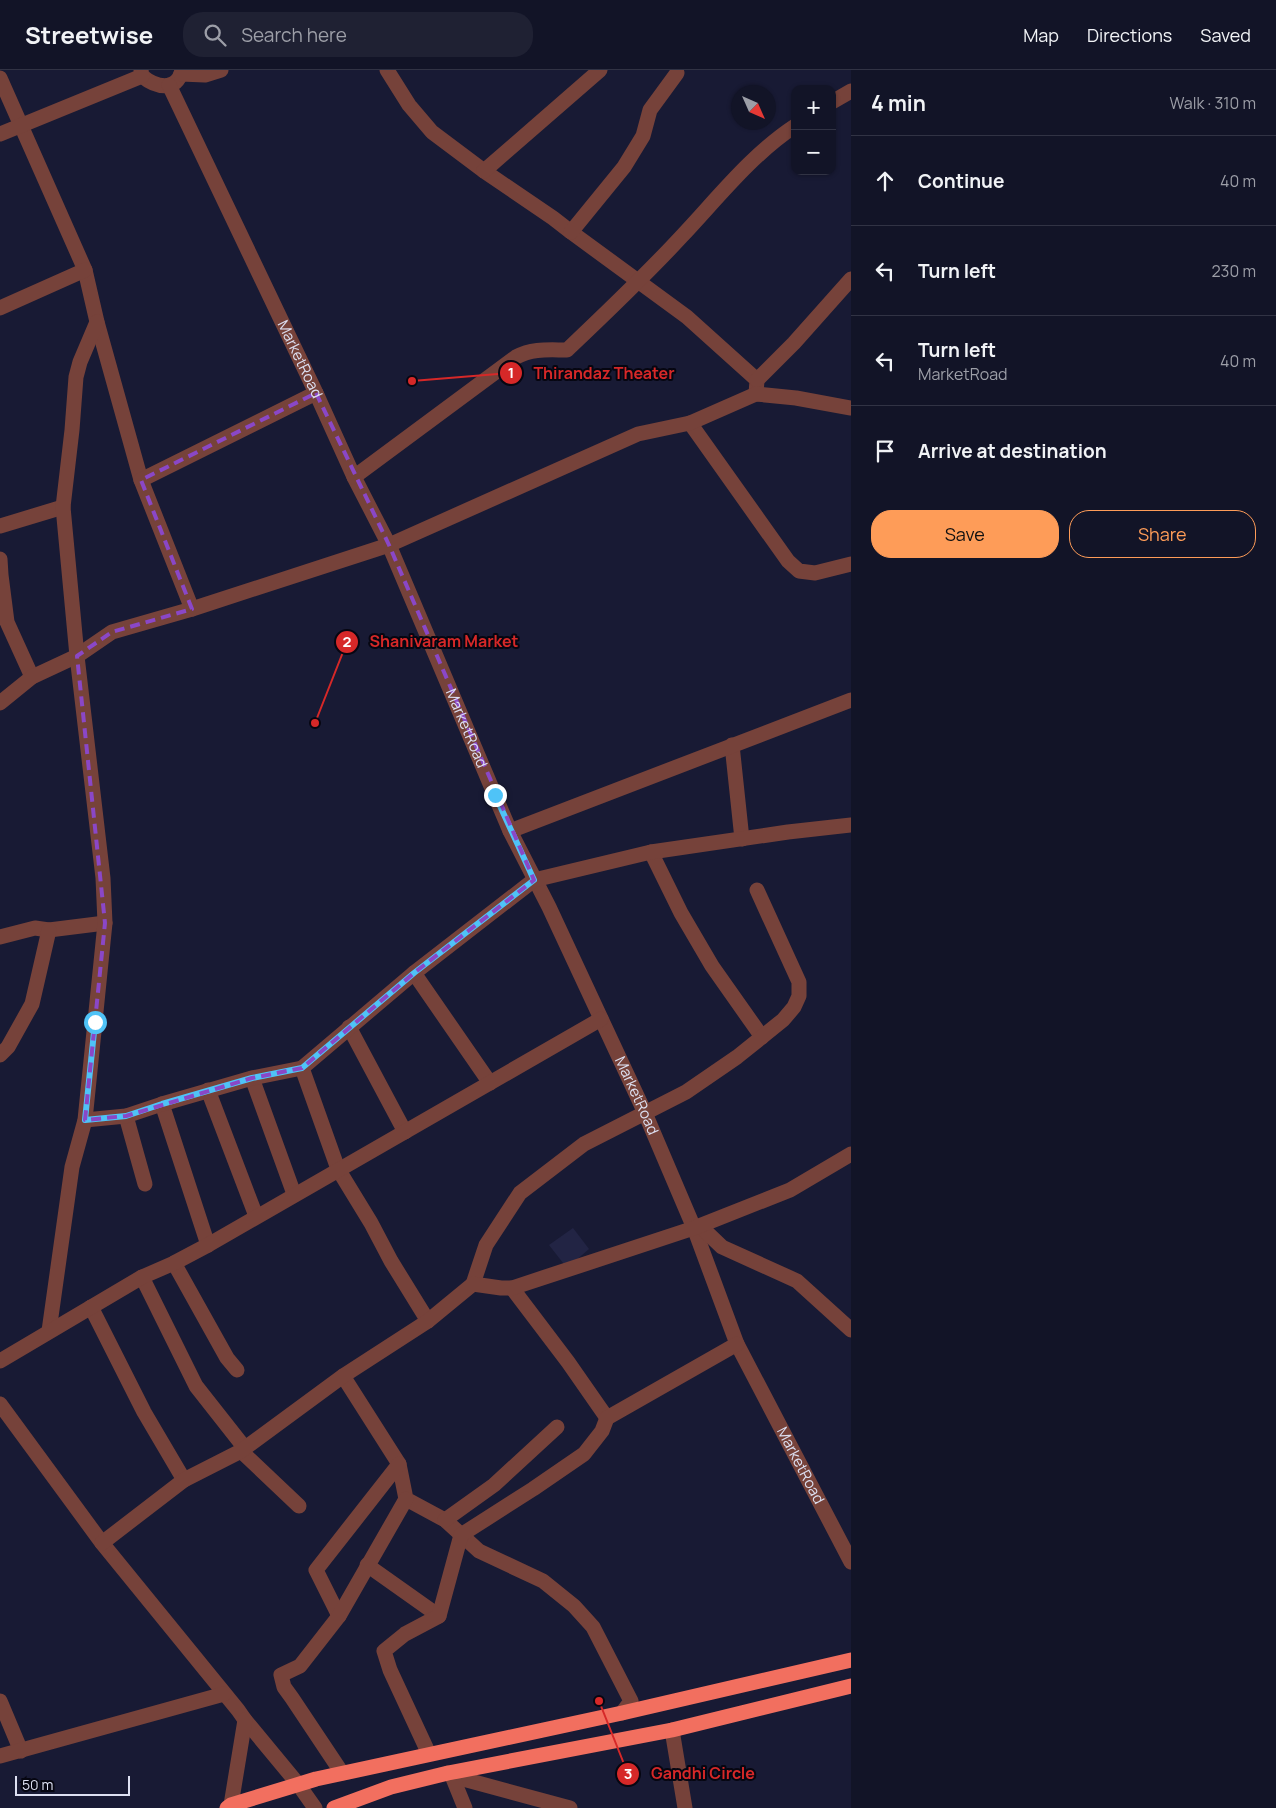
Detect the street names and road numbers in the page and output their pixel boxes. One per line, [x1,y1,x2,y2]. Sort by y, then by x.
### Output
street label: MarketRoad [273,317,328,401]
street label: MarketRoad [441,685,493,771]
street label: MarketRoad [610,1053,664,1138]
street label: MarketRoad [772,1423,830,1507]

